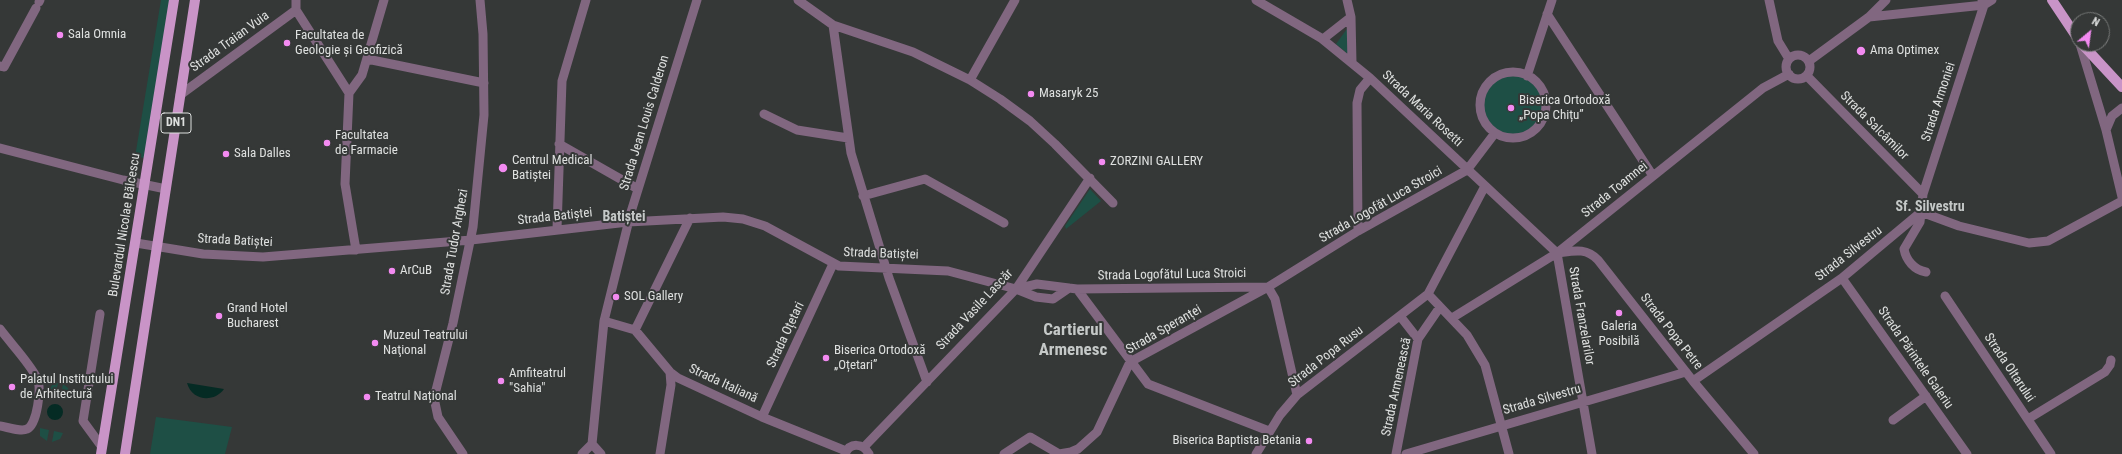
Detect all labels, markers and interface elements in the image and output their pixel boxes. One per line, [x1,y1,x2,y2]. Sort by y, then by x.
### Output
street label: Strada Traian Vuia [188,8,272,76]
north arrow [2070,12,2110,52]
text: N [2089,15,2102,29]
place label: Sala Omnia [68,27,126,43]
place label: Facultatea de Geologie și Geofizică [295,28,403,59]
marker: Sala Omnia [55,30,65,40]
marker: Facultatea de Geologie și Geofizică [282,38,292,48]
place label: Ama Optimex [1870,43,1939,59]
marker: Ama Optimex [1855,45,1867,57]
street label: Strada Jean Louis Calderon [617,53,673,193]
street label: Strada Armoniei [1919,60,1959,144]
street label: Strada Maria Rosetti [1378,68,1466,150]
place label: Masaryk 25 [1039,86,1098,102]
street label: Strada Salcâmilor [1836,88,1912,164]
marker: Masaryk 25 [1026,89,1036,99]
place label: Biserica Ortodoxă „Popa Chițu” [1519,93,1610,124]
marker: Biserica Ortodoxă „Popa Chițu” [1506,103,1516,113]
road number: DN1 [161,113,191,133]
place label: Facultatea de Farmacie [335,128,398,159]
marker: Facultatea de Farmacie [322,138,332,148]
place label: Sala Dalles [234,146,291,162]
marker: Sala Dalles [221,149,231,159]
street label: Bulevardul Nicolae Bălcescu [106,152,144,298]
place label: Centrul Medical Batiștei [512,153,592,184]
place label: ZORZINI GALLERY [1110,154,1203,170]
marker: ZORZINI GALLERY [1097,157,1107,167]
street label: Strada Toamnei [1579,159,1651,221]
marker: Centrul Medical Batiștei [497,162,509,174]
street label: Strada Logofăt Luca Stroici [1317,163,1445,247]
street label: Strada Tudor Arghezi [438,188,472,296]
district label: Sf. Silvestru [1895,199,1965,215]
street label: Strada Batiștei [517,205,593,229]
district label: Batiștei [602,209,646,225]
street label: Strada Silvestru [1812,223,1886,285]
street label: Strada Batiștei [197,231,273,251]
street label: Strada Batiștei [843,245,919,263]
place label: ArCuB [400,263,432,279]
street label: Strada Franzelarilor [1565,265,1597,367]
marker: ArCuB [387,266,397,276]
street label: Strada Vasile Lascăr [934,266,1016,354]
street label: Strada Logofătul Luca Stroici [1098,266,1246,284]
place label: SOL Gallery [624,289,683,305]
street label: Strada Popa Petre [1636,291,1706,373]
marker: SOL Gallery [611,292,621,302]
street label: Strada Oțetari [764,300,808,370]
place label: Grand Hotel Bucharest [227,301,288,332]
street label: Strada Speranței [1123,302,1205,358]
street label: Strada Părintele Galeriu [1874,304,1956,412]
marker: Galeria Posibilă [1614,308,1624,318]
marker: Grand Hotel Bucharest [214,311,224,321]
place label: Galeria Posibilă [1598,319,1640,350]
district label: Cartierul Armenesc [1039,321,1107,361]
street label: Strada Popa Rusu [1285,323,1367,391]
place label: Muzeul Teatrului Naţional [383,328,468,359]
street label: Strada Oltarului [1980,331,2038,405]
street label: Strada Armenească [1379,336,1415,438]
marker: Muzeul Teatrului Naţional [370,338,380,348]
place label: Biserica Ortodoxă „Oțetari” [834,343,925,374]
marker: Biserica Ortodoxă „Oțetari” [821,353,831,363]
street label: Strada Italiană [686,361,760,407]
place label: Amfiteatrul "Sahia" [509,366,566,397]
place label: Palatul Institutului de Arhitectură [20,372,113,403]
marker: Amfiteatrul "Sahia" [496,376,506,386]
street label: Strada Silvestru [1501,381,1583,419]
marker: Palatul Institutului de Arhitectură [7,382,17,392]
place label: Teatrul Național [375,389,457,405]
marker: Teatrul Național [362,392,372,402]
place label: Biserica Baptista Betania [1172,433,1301,449]
marker: Biserica Baptista Betania [1304,436,1314,446]

